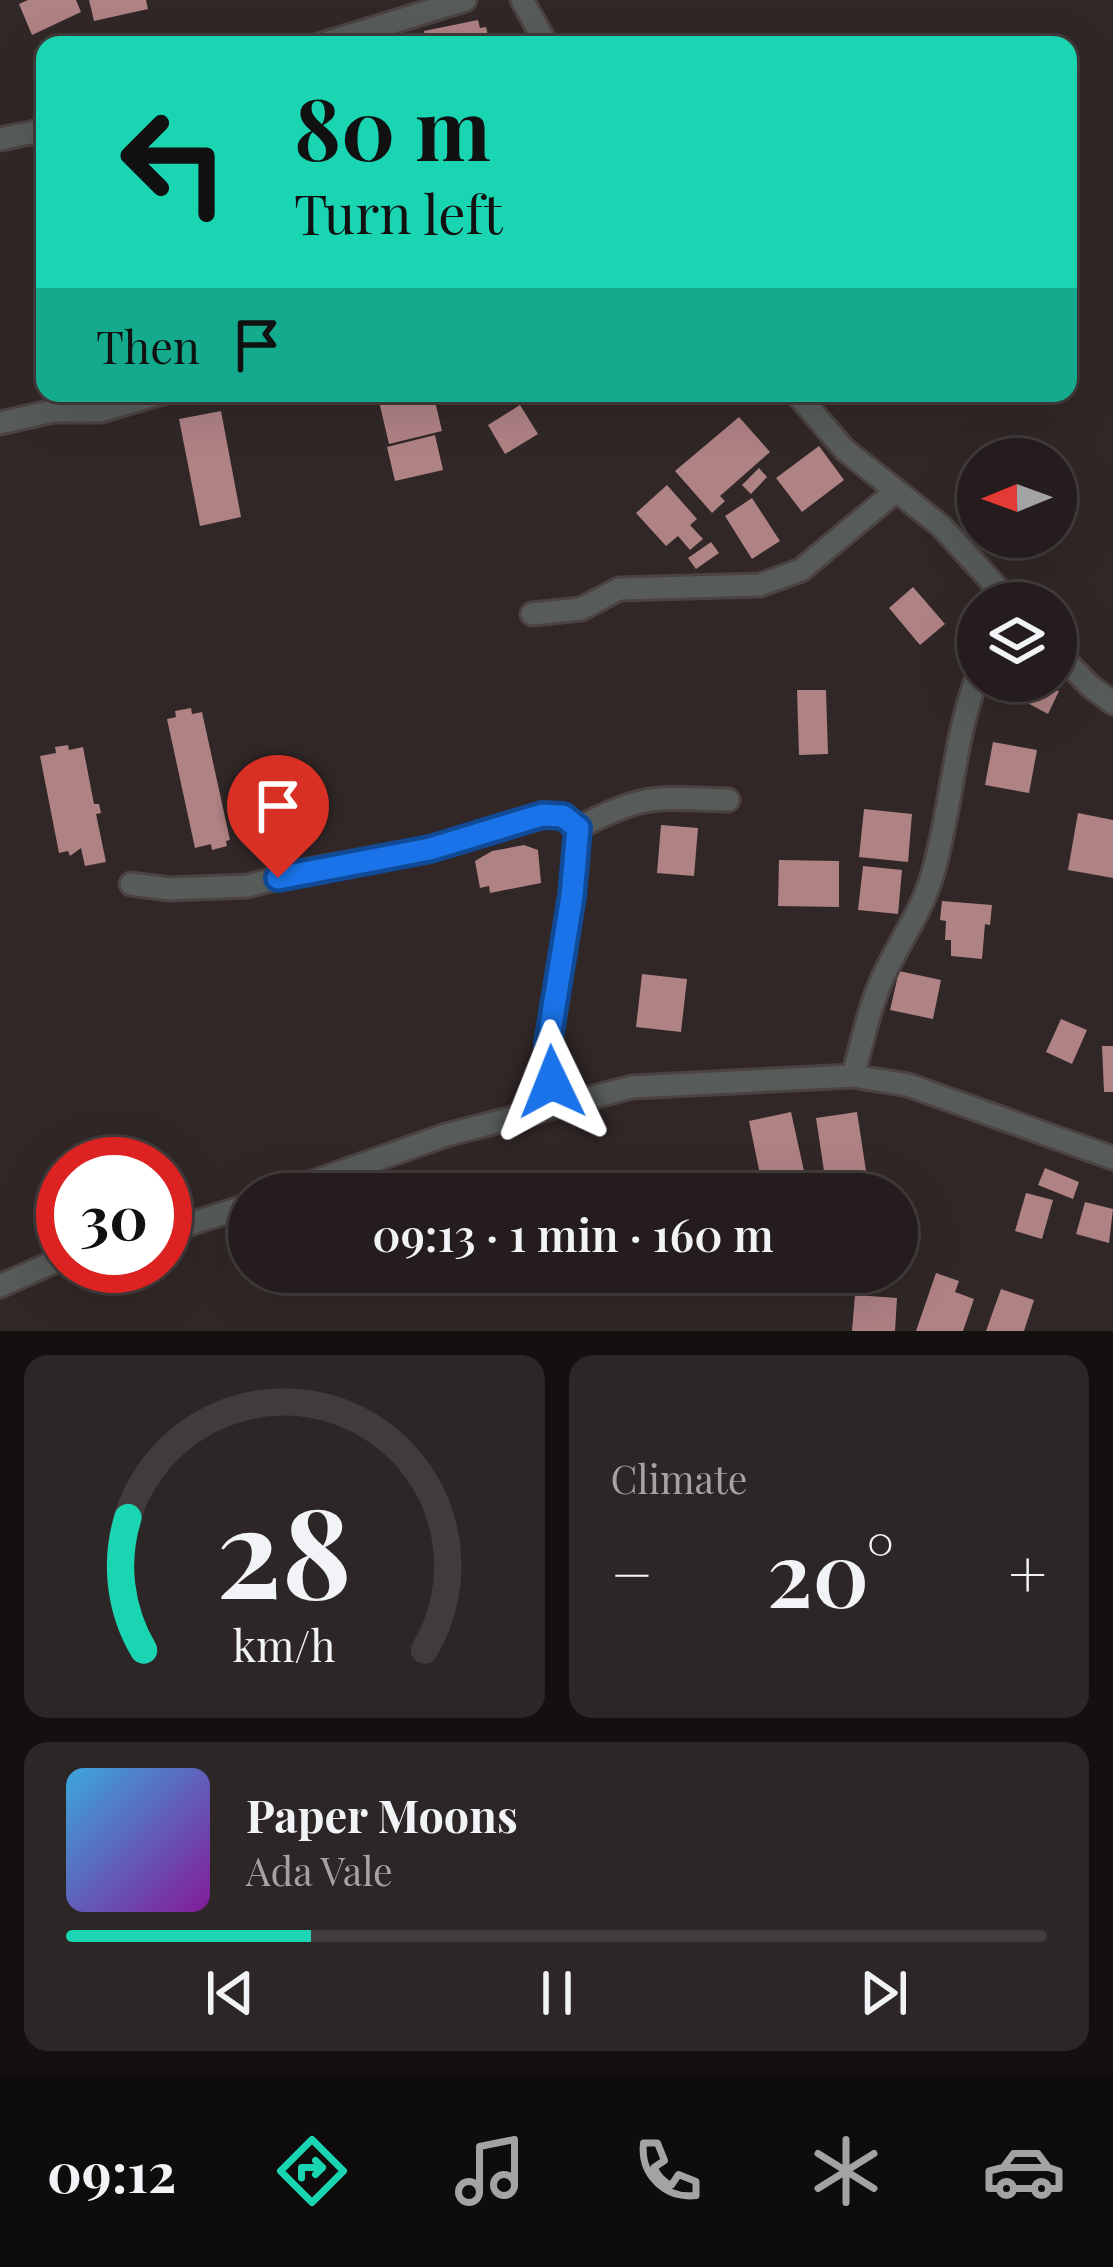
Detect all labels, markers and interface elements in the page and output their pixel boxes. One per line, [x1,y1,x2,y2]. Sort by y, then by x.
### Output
text: 80 m [294,70,491,182]
icon: left [96,84,252,240]
text: Turn left [294,177,503,249]
icon: arrive [224,312,290,378]
text: Then [96,315,200,375]
north arrow [957,438,1077,558]
map controls [957,438,1077,702]
button: layers [957,582,1077,702]
pin [227,755,329,878]
icon: arrive [245,773,311,839]
position arrow [489,1019,615,1145]
speed limit sign: 30 [36,1137,192,1293]
text: 09:13 · 1 min · 160 m [372,1203,774,1263]
text: Climate [611,1452,748,1504]
text: 28 [217,1464,352,1630]
text: 20° [767,1511,895,1631]
text: − [611,1528,653,1616]
text: + [1008,1528,1047,1616]
text: km/h [233,1615,336,1672]
text: Paper Moons [246,1784,518,1844]
text: Ada Vale [246,1844,393,1896]
icon: previous [197,1960,263,2026]
icon: pause [524,1960,590,2026]
icon: next [851,1960,917,2026]
icon: directions [270,2129,354,2213]
icon: music [448,2129,532,2213]
icon: phone [626,2129,710,2213]
icon: climate [804,2129,888,2213]
icon: car [982,2129,1066,2213]
text: 09:12 [47,2135,176,2207]

